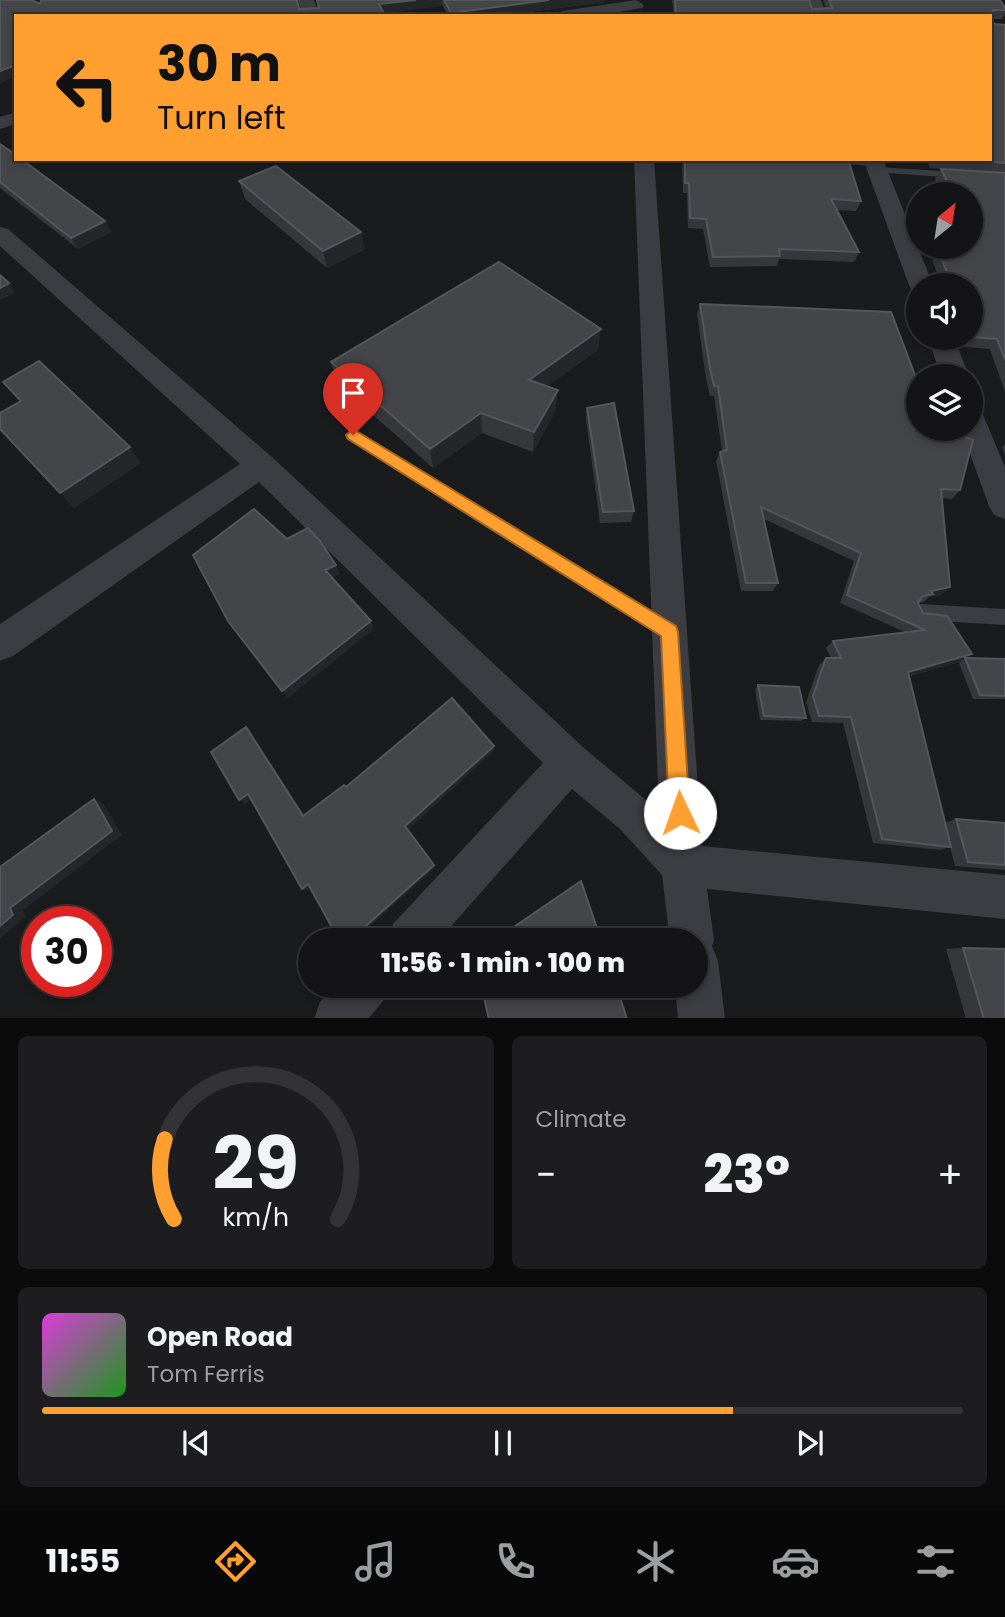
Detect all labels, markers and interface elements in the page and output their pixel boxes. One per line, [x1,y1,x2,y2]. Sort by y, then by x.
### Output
text: 30 m [157,30,281,98]
icon: left [42,42,133,133]
text: Turn left [157,95,286,140]
north arrow [906,182,984,259]
map controls [906,182,983,441]
button: sound [906,273,983,350]
pin [323,363,383,435]
button: layers [906,364,983,441]
icon: arrive [334,374,372,412]
position arrow [643,776,717,850]
speed limit sign: 30 [21,906,112,997]
text: 11:56 · 1 min · 100 m [381,945,625,981]
text: Climate [536,1103,626,1135]
text: 29 [213,1113,299,1214]
text: 23° [704,1138,790,1211]
text: − [536,1148,556,1201]
text: + [937,1148,963,1201]
text: km/h [222,1199,289,1234]
text: Open Road [147,1319,293,1355]
text: Tom Ferris [147,1358,265,1390]
icon: previous [177,1424,215,1462]
icon: pause [484,1424,522,1462]
icon: next [791,1424,829,1462]
icon: directions [211,1537,260,1586]
icon: music [351,1537,400,1586]
icon: phone [491,1537,540,1586]
icon: climate [631,1537,680,1586]
icon: car [771,1537,820,1586]
icon: filters [911,1537,960,1586]
text: 11:55 [45,1538,120,1583]

